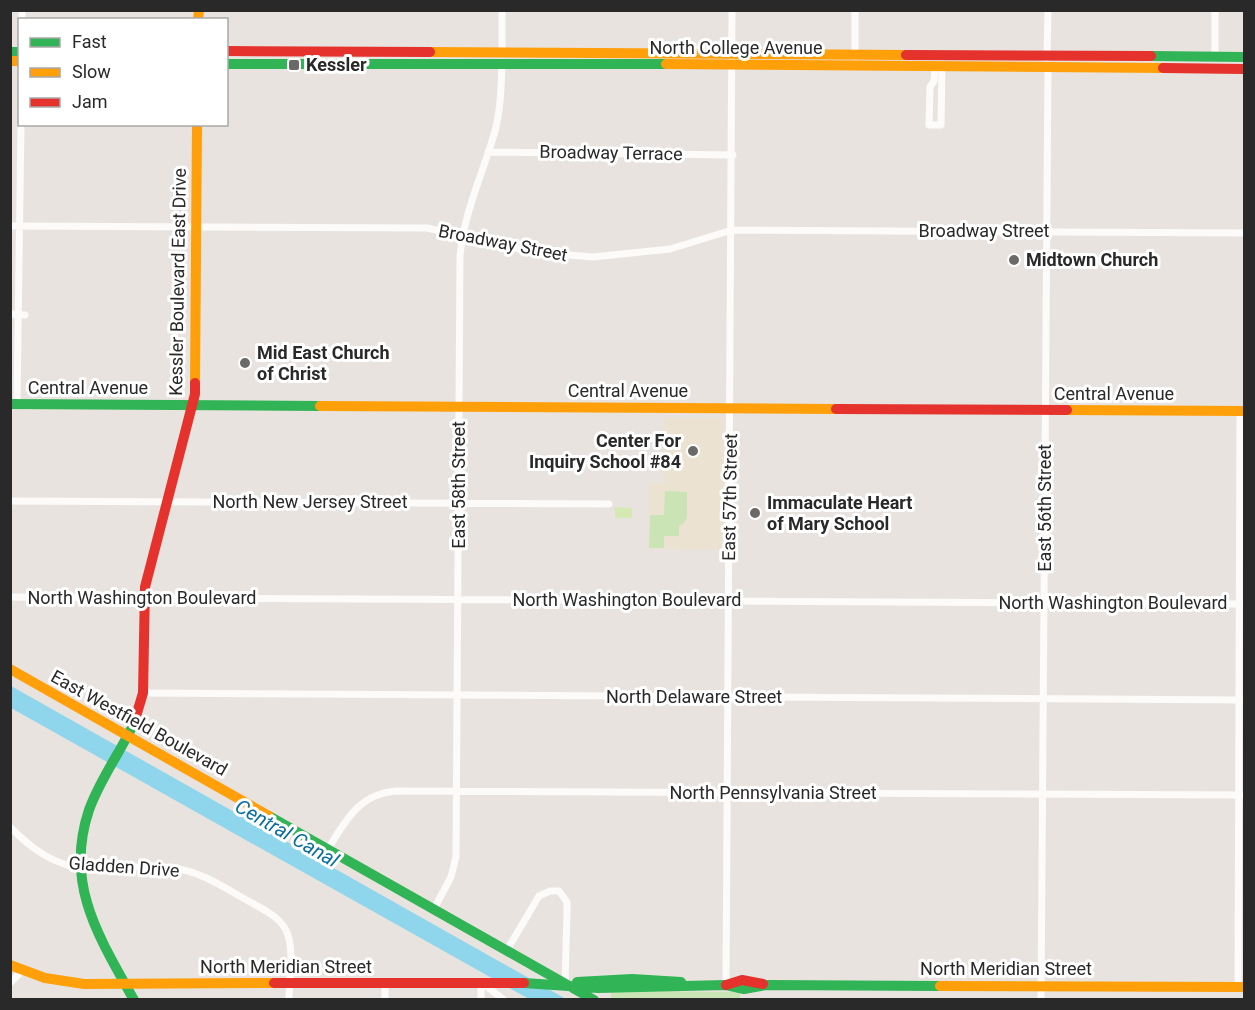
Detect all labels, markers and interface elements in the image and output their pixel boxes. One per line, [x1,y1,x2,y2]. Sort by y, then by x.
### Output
legend [18,18,228,126]
text: Fast [72,31,107,52]
street label: North College Avenue [649,37,823,58]
place label: Kessler [306,54,367,75]
marker: Kessler [287,58,301,72]
text: Slow [72,61,111,82]
text: Jam [72,91,108,112]
street label: Broadway Terrace [539,141,683,164]
street label: Kessler Boulevard East Drive [165,168,190,396]
street label: Broadway Street [437,220,569,265]
street label: Broadway Street [918,220,1050,241]
place label: Midtown Church [1026,249,1158,270]
marker: Midtown Church [1007,253,1021,267]
place label: Mid East Church of Christ [257,342,390,384]
marker: Mid East Church of Christ [238,356,252,370]
street label: Central Avenue [28,377,148,398]
street label: Central Avenue [568,380,688,401]
street label: Central Avenue [1054,383,1174,404]
street label: East 58th Street [448,421,469,549]
place label: Center For Inquiry School #84 [529,430,681,472]
street label: East 57th Street [718,433,741,561]
marker: Center For Inquiry School #84 [686,444,700,458]
street label: East 56th Street [1034,444,1055,572]
street label: North New Jersey Street [212,491,408,512]
place label: Immaculate Heart of Mary School [767,492,912,534]
marker: Immaculate Heart of Mary School [748,506,762,520]
street label: North Washington Boulevard [27,587,257,608]
street label: North Washington Boulevard [512,589,742,610]
street label: North Washington Boulevard [998,592,1228,613]
street label: East Westfield Boulevard [47,665,231,780]
street label: North Delaware Street [606,686,782,707]
street label: North Pennsylvania Street [669,782,877,803]
water label: Central Canal [231,794,343,872]
street label: Gladden Drive [68,852,180,881]
street label: North Meridian Street [200,956,372,977]
street label: North Meridian Street [920,958,1092,979]

